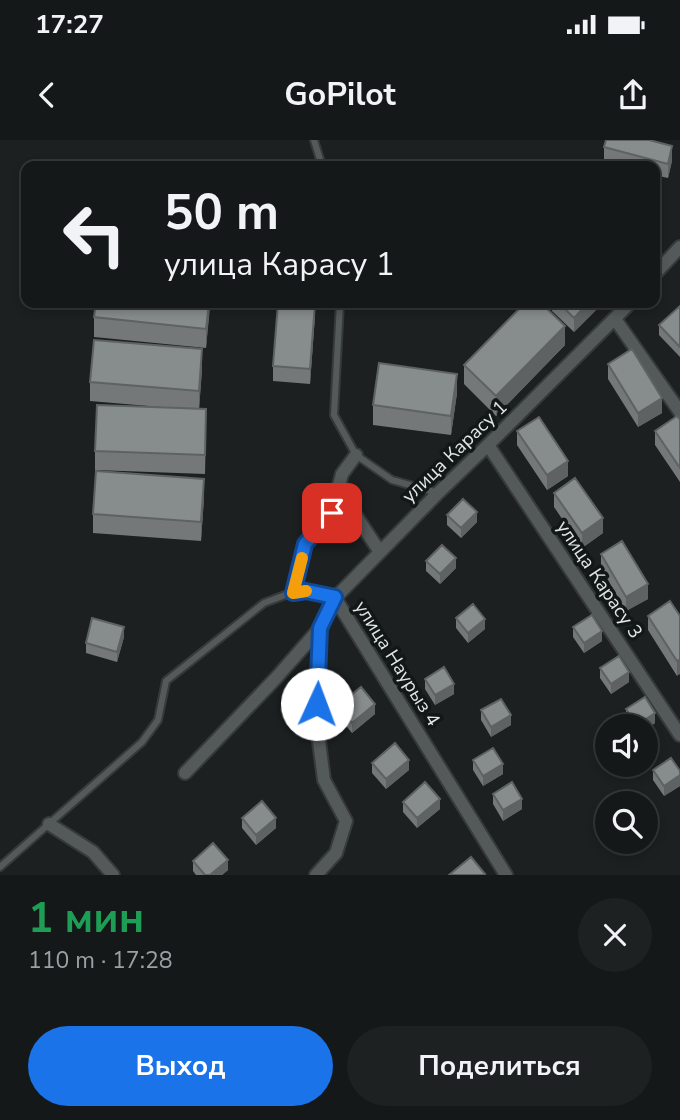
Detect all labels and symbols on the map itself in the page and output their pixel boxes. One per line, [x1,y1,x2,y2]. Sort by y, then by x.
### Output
street label: улица Карасу 1 [396,395,513,509]
pin [302,483,362,543]
street label: улица Карасу 3 [550,515,648,644]
street label: улица Наурыз 4 [348,596,446,731]
position arrow [280,667,354,741]

